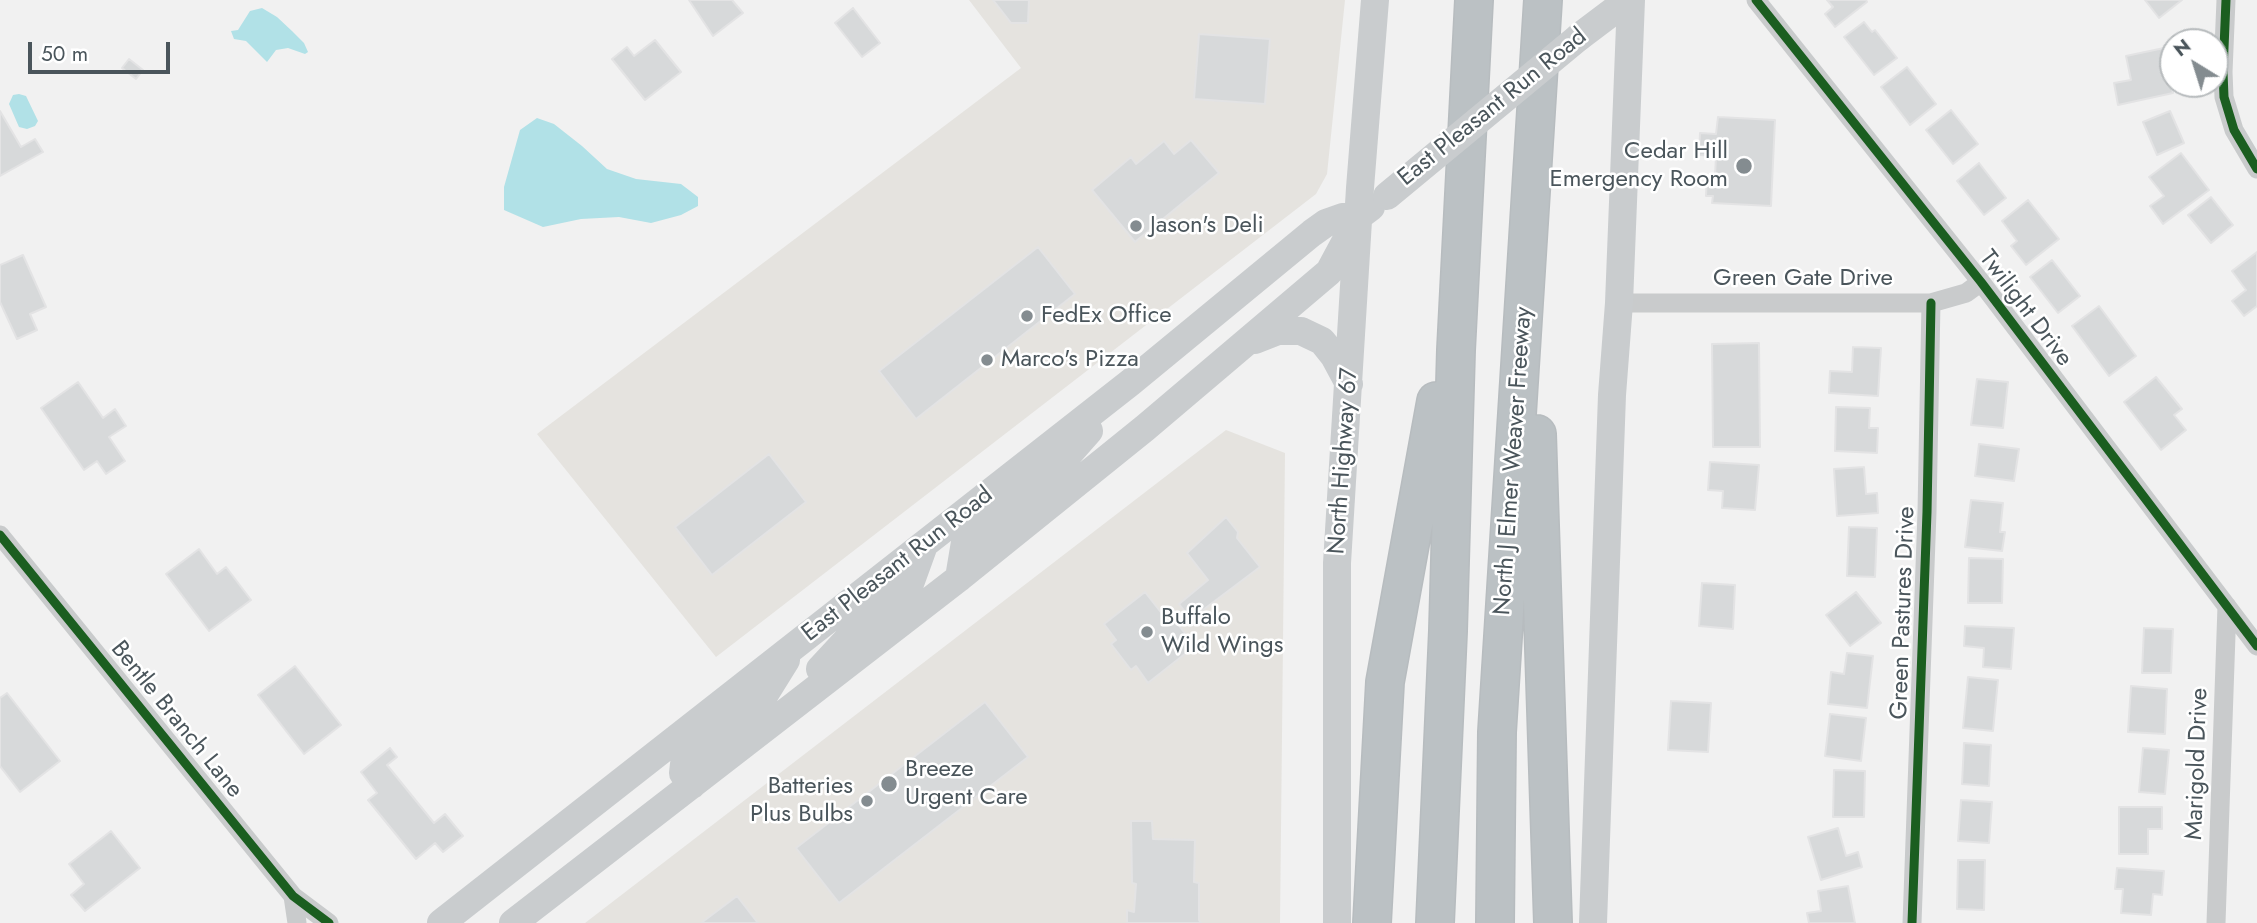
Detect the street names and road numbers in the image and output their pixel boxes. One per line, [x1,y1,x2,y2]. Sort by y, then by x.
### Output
street label: East Pleasant Run Road [1393,23,1593,193]
street label: Twilight Drive [1972,245,2078,373]
street label: Green Gate Drive [1713,265,1893,293]
street label: North J Elmer Weaver Freeway [1489,306,1539,616]
street label: North Highway 67 [1323,367,1365,555]
street label: East Pleasant Run Road [797,482,999,648]
street label: Green Pastures Drive [1886,506,1922,720]
street label: Bentle Branch Lane [104,636,248,804]
street label: Marigold Drive [2181,688,2215,840]

